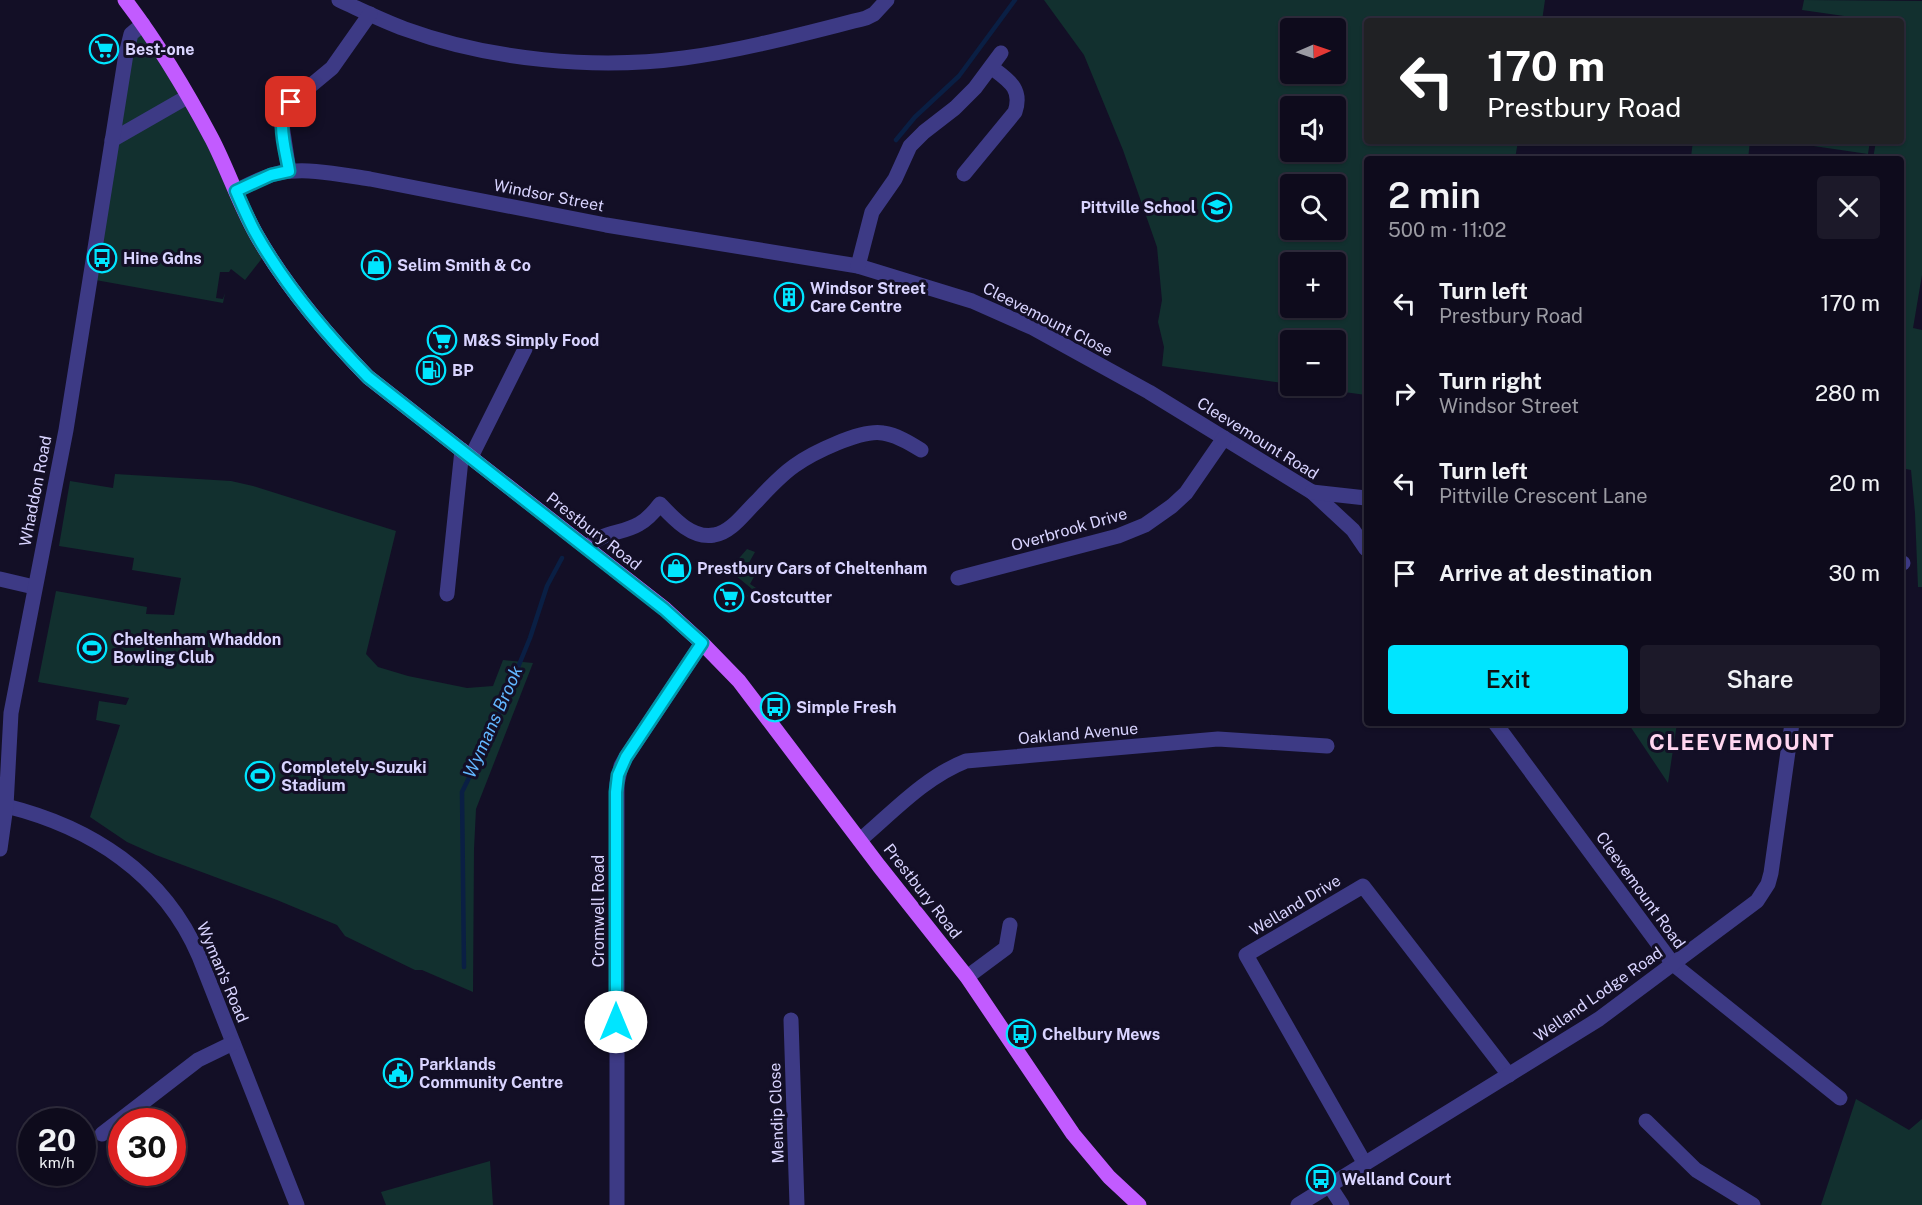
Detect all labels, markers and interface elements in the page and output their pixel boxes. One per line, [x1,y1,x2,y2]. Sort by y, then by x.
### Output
north arrow [1280,18,1346,84]
map controls [1280,18,1346,396]
supermarket icon: Best-one [88,33,120,65]
place label: Best-one [125,40,194,59]
text: 170 m [1487,41,1605,90]
icon: left [1388,42,1466,120]
pin [265,76,316,127]
icon: arrive [274,85,307,118]
text: Prestbury Road [1487,91,1681,123]
button: sound [1280,96,1346,162]
button: search [1280,174,1346,240]
text: 2 min [1388,174,1481,216]
street label: Windsor Street [492,175,606,216]
button: close [1817,176,1880,239]
school or university icon: Pittville School [1201,191,1233,223]
place label: Pittville School [1080,198,1196,217]
text: 500 m · 11:02 [1388,218,1506,242]
bus stop icon: Hine Gdns [86,242,118,274]
place label: Hine Gdns [123,249,202,268]
shop icon: Selim Smith & Co [360,249,392,281]
button: + [1280,252,1346,318]
place label: Selim Smith & Co [397,256,531,275]
street label: Cleevemount Close [980,278,1116,360]
text: Turn left [1439,278,1528,304]
place label: Windsor Street Care Centre [810,279,926,316]
building icon: Windsor Street Care Centre [773,281,805,313]
icon: left [1388,287,1421,320]
text: 170 m [1820,290,1880,316]
text: Prestbury Road [1439,304,1583,328]
supermarket icon: M&S Simply Food [426,324,458,356]
button: − [1280,330,1346,396]
place label: M&S Simply Food [463,331,599,350]
fuel station icon: BP [415,354,447,386]
place label: BP [452,361,474,380]
text: Turn right [1439,368,1542,394]
icon: right [1388,377,1421,410]
text: 280 m [1815,380,1880,406]
street label: Cleevemount Road [1194,393,1322,483]
text: Windsor Street [1439,394,1579,418]
street label: Whaddon Road [15,434,56,548]
text: Turn left [1439,458,1528,484]
icon: left [1388,467,1421,500]
text: 20 m [1829,470,1880,496]
text: Pittville Crescent Lane [1439,484,1648,508]
street label: Prestbury Road [542,488,645,574]
street label: Overbrook Drive [1009,504,1129,555]
shop icon: Prestbury Cars of Cheltenham [660,552,692,584]
icon: arrive [1388,557,1421,590]
place label: Prestbury Cars of Cheltenham [697,559,927,578]
text: Arrive at destination [1439,560,1652,586]
text: 30 m [1828,560,1880,586]
supermarket icon: Costcutter [713,581,745,613]
place label: Costcutter [750,588,832,607]
place label: Cheltenham Whaddon Bowling Club [113,630,281,667]
sports icon: Cheltenham Whaddon Bowling Club [76,632,108,664]
button: Exit [1388,645,1628,714]
button: Share [1640,645,1880,714]
water label: Wymans Brook [458,662,527,781]
bus stop icon: Simple Fresh [759,691,791,723]
place label: Simple Fresh [796,698,897,717]
street label: Oakland Avenue [1017,719,1139,748]
district label: CLEEVEMOUNT [1649,729,1835,755]
place label: Completely-Suzuki Stadium [281,758,427,795]
sports icon: Completely-Suzuki Stadium [244,760,276,792]
street label: Cleevemount Road [1592,828,1689,952]
street label: Prestbury Road [880,840,966,943]
street label: Cromwell Road [589,855,608,967]
street label: Welland Drive [1246,871,1344,940]
street label: Wyman's Road [193,919,252,1025]
street label: Welland Lodge Road [1530,943,1666,1046]
position arrow [584,990,648,1054]
bus stop icon: Chelbury Mews [1005,1018,1037,1050]
place label: Chelbury Mews [1042,1025,1160,1044]
place label: Parklands Community Centre [419,1055,563,1092]
public building icon: Parklands Community Centre [382,1057,414,1089]
street label: Mendip Close [765,1062,788,1164]
speed limit sign: 30 [108,1108,186,1186]
text: 20 [38,1122,76,1158]
text: km/h [39,1154,75,1171]
bus stop icon: Welland Court [1305,1163,1337,1195]
place label: Welland Court [1342,1170,1452,1189]

